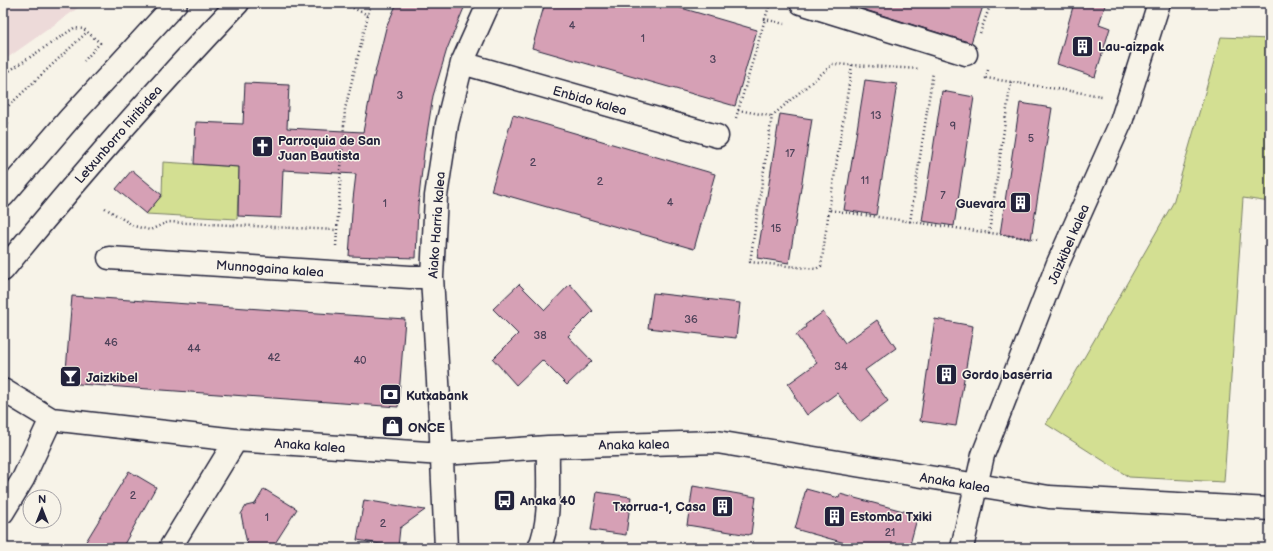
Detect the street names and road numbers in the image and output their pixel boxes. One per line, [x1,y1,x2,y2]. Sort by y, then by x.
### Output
street label: Letxunborro hiribidea [72,82,166,187]
street label: Enbido kalea [551,83,629,119]
street label: Aiako Harria kalea [425,171,449,279]
street label: Jaizkibel kalea [1045,202,1093,287]
street label: Munnogaina kalea [215,257,324,281]
street label: Anaka kalea [274,436,346,456]
street label: Anaka kalea [598,436,670,454]
street label: Anaka kalea [919,470,991,496]

